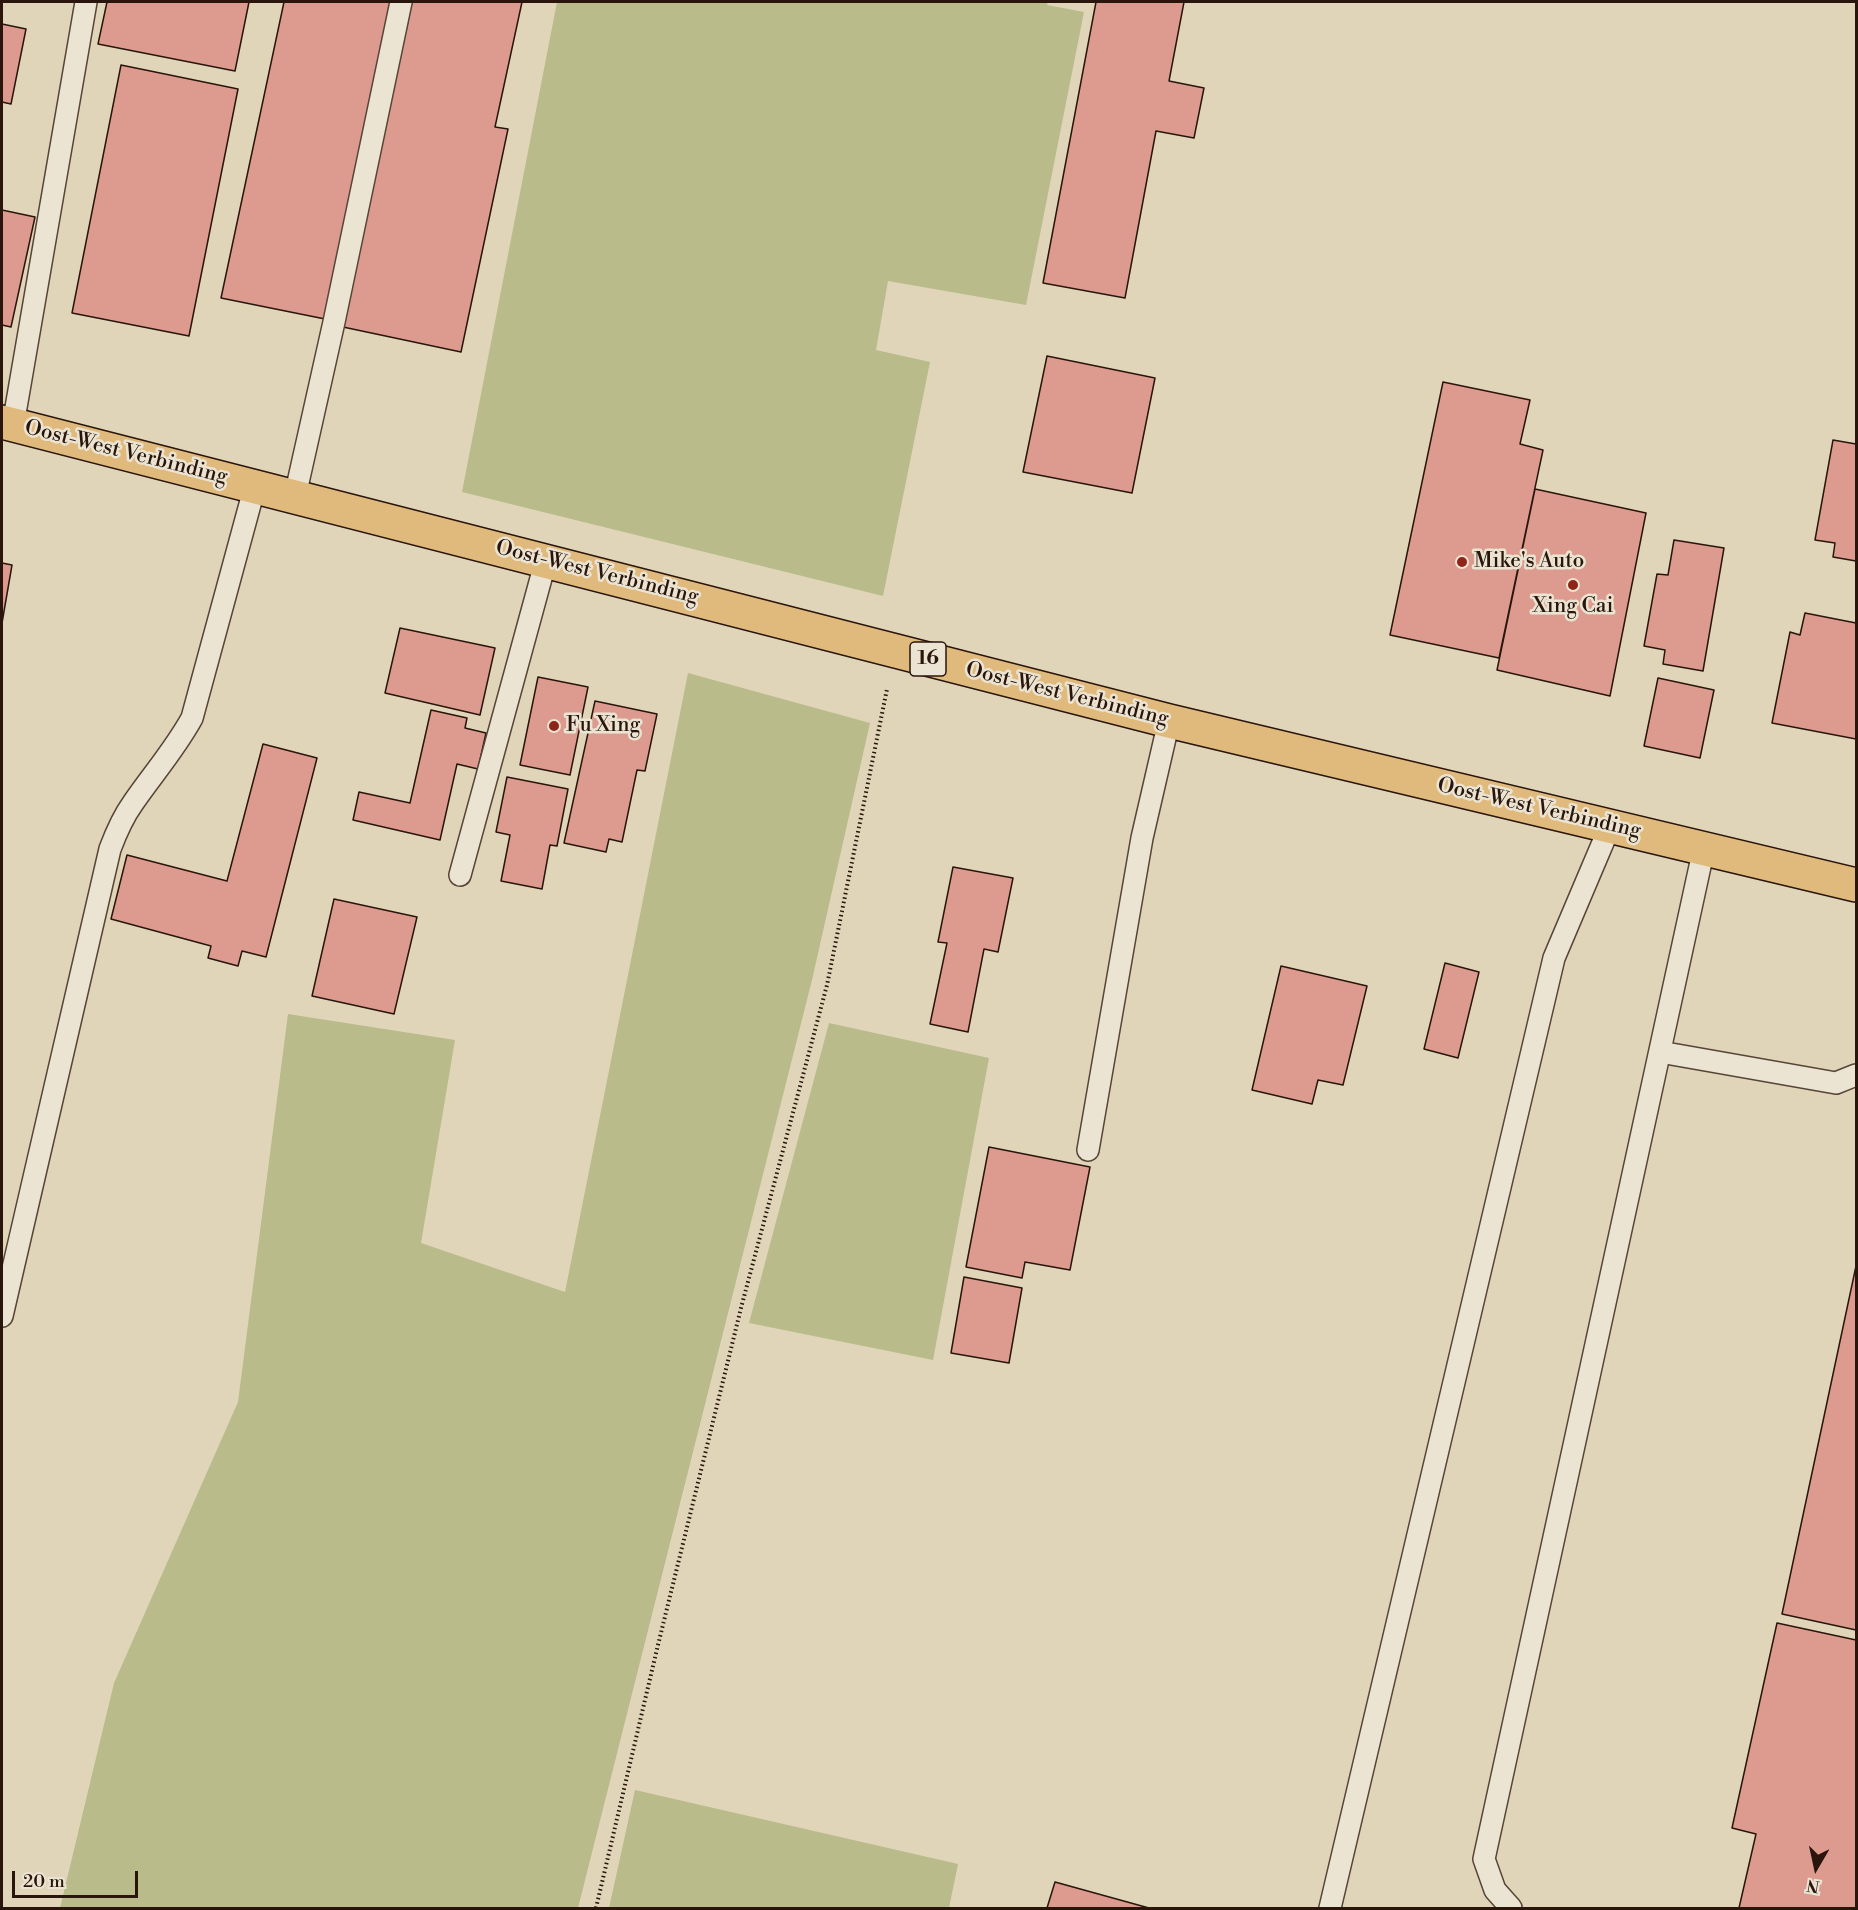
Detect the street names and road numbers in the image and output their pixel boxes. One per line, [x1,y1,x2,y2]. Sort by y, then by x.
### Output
street label: Oost-West Verbinding [22,416,230,490]
street label: Oost-West Verbinding [493,536,701,610]
road number: 16 [910,642,946,676]
street label: Oost-West Verbinding [963,658,1171,732]
street label: Oost-West Verbinding [1435,773,1643,845]

